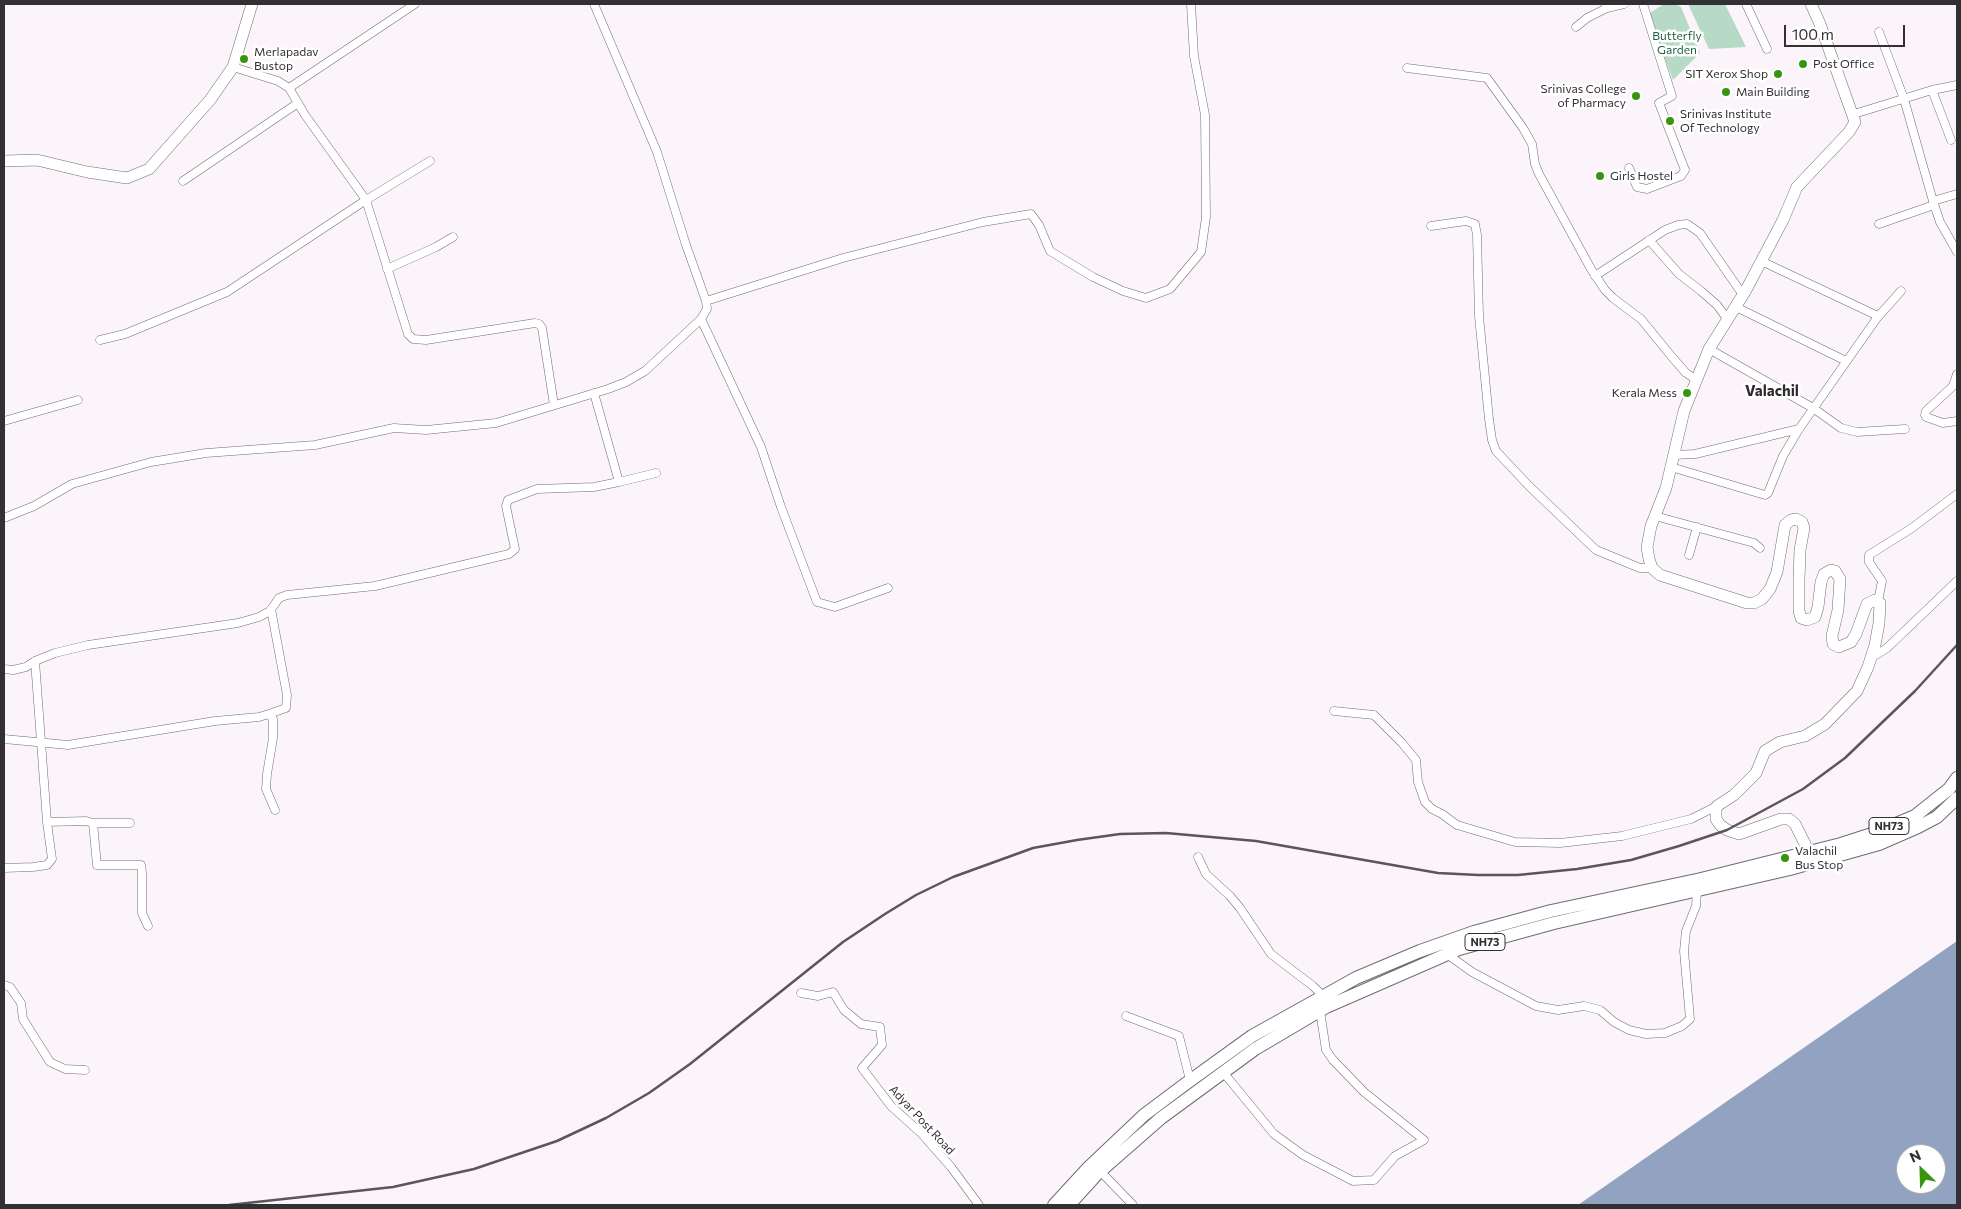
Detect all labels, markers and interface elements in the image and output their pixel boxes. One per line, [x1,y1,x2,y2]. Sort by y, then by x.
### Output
scale bar [1786,15,1907,47]
text: 100 m [1792,25,1834,43]
park label: Butterfly Garden [1652,29,1702,57]
place label: Merlapadav Bustop [254,45,319,73]
marker: Merlapadav Bustop [238,53,250,65]
place label: Post Office [1813,57,1874,71]
marker: Post Office [1797,58,1809,70]
place label: SIT Xerox Shop [1685,67,1768,81]
marker: SIT Xerox Shop [1772,68,1784,80]
place label: Srinivas College of Pharmacy [1541,82,1626,110]
place label: Main Building [1736,85,1810,99]
marker: Main Building [1720,86,1732,98]
marker: Srinivas College of Pharmacy [1630,90,1642,102]
place label: Srinivas Institute Of Technology [1680,107,1771,135]
marker: Srinivas Institute Of Technology [1664,115,1676,127]
place label: Girls Hostel [1610,169,1673,183]
marker: Girls Hostel [1594,170,1606,182]
district label: Valachil [1745,382,1799,400]
place label: Kerala Mess [1612,386,1677,400]
marker: Kerala Mess [1681,387,1693,399]
road number: NH73 [1869,818,1909,834]
place label: Valachil Bus Stop [1795,844,1843,872]
marker: Valachil Bus Stop [1779,852,1791,864]
road number: NH73 [1465,934,1505,950]
street label: Adyar Post Road [886,1082,958,1158]
north arrow [1896,1144,1946,1194]
text: N [1907,1146,1923,1166]

